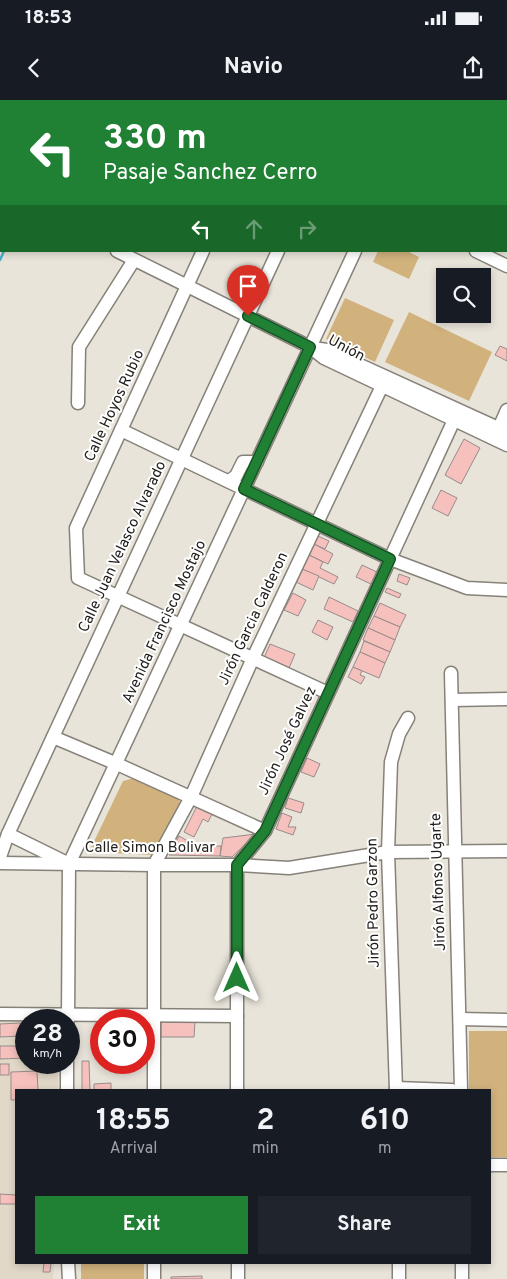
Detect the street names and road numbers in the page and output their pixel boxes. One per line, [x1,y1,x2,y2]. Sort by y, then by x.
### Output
street label: Unión [324,331,368,367]
street label: Calle Hoyos Rubio [81,347,149,465]
street label: Calle Juan Velasco Alvarado [75,458,171,636]
street label: Avenida Francisco Mostajo [119,537,211,707]
street label: Jirón Garcia Calderon [215,549,293,689]
street label: Jirón José Galvez [254,684,322,798]
street label: Jirón Alfonso Ugarte [427,813,451,951]
street label: Jirón Pedro Garzon [363,838,385,968]
street label: Calle Simon Bolivar [85,839,215,858]

